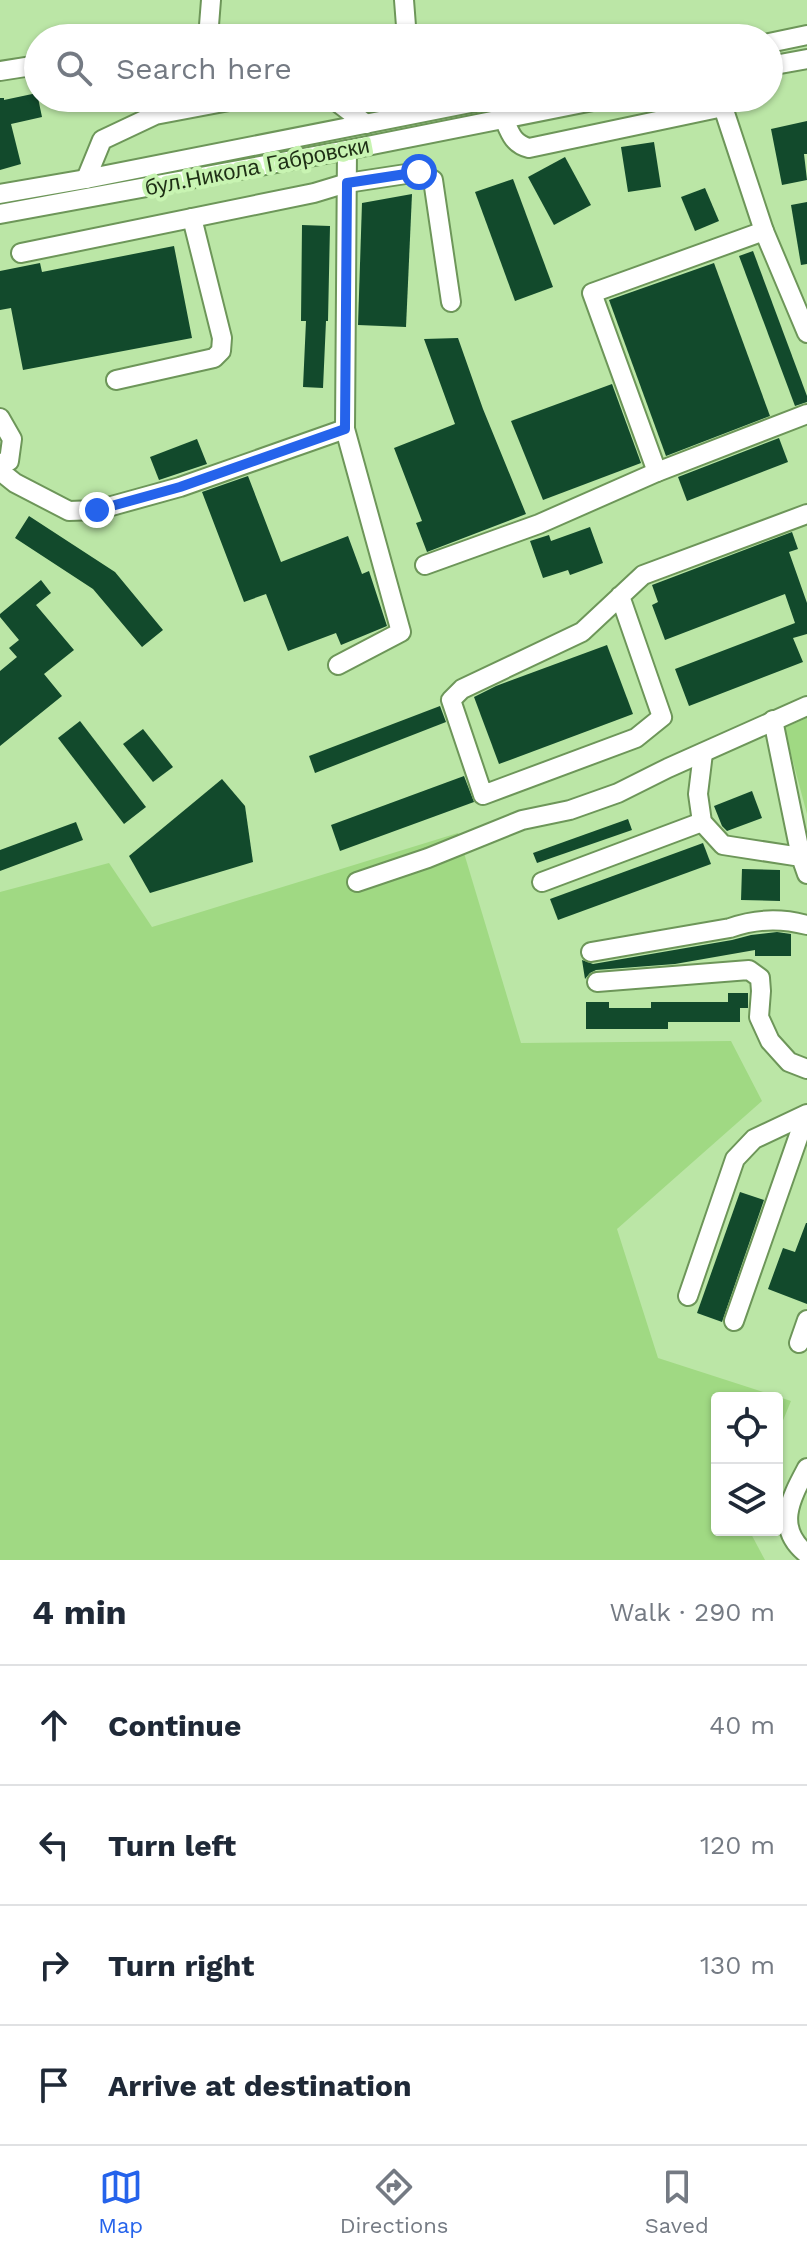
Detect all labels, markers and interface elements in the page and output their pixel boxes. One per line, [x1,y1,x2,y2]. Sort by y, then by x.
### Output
search box [24,24,783,112]
icon: search [52,46,96,90]
text: Search here [116,51,292,86]
street label: бул.Никола Габровски [143,132,371,201]
route start [401,154,437,190]
route end [79,492,115,528]
map controls [711,1392,783,1536]
button: locate [711,1392,783,1464]
button: layers [711,1464,783,1536]
text: 4 min [32,1592,127,1632]
text: Walk · 290 m [610,1597,775,1627]
icon: ahead [32,1703,76,1747]
text: Continue [108,1708,241,1743]
text: 40 m [709,1710,775,1740]
icon: left [32,1823,76,1867]
text: Turn left [108,1828,236,1863]
text: 120 m [700,1830,775,1860]
icon: right [32,1943,76,1987]
text: Turn right [108,1948,254,1983]
text: 130 m [700,1950,775,1980]
icon: arrive [32,2063,76,2107]
text: Arrive at destination [108,2068,412,2103]
tab: Map [98,2165,143,2238]
tab: Directions [340,2165,448,2238]
tab: Saved [645,2165,709,2238]

